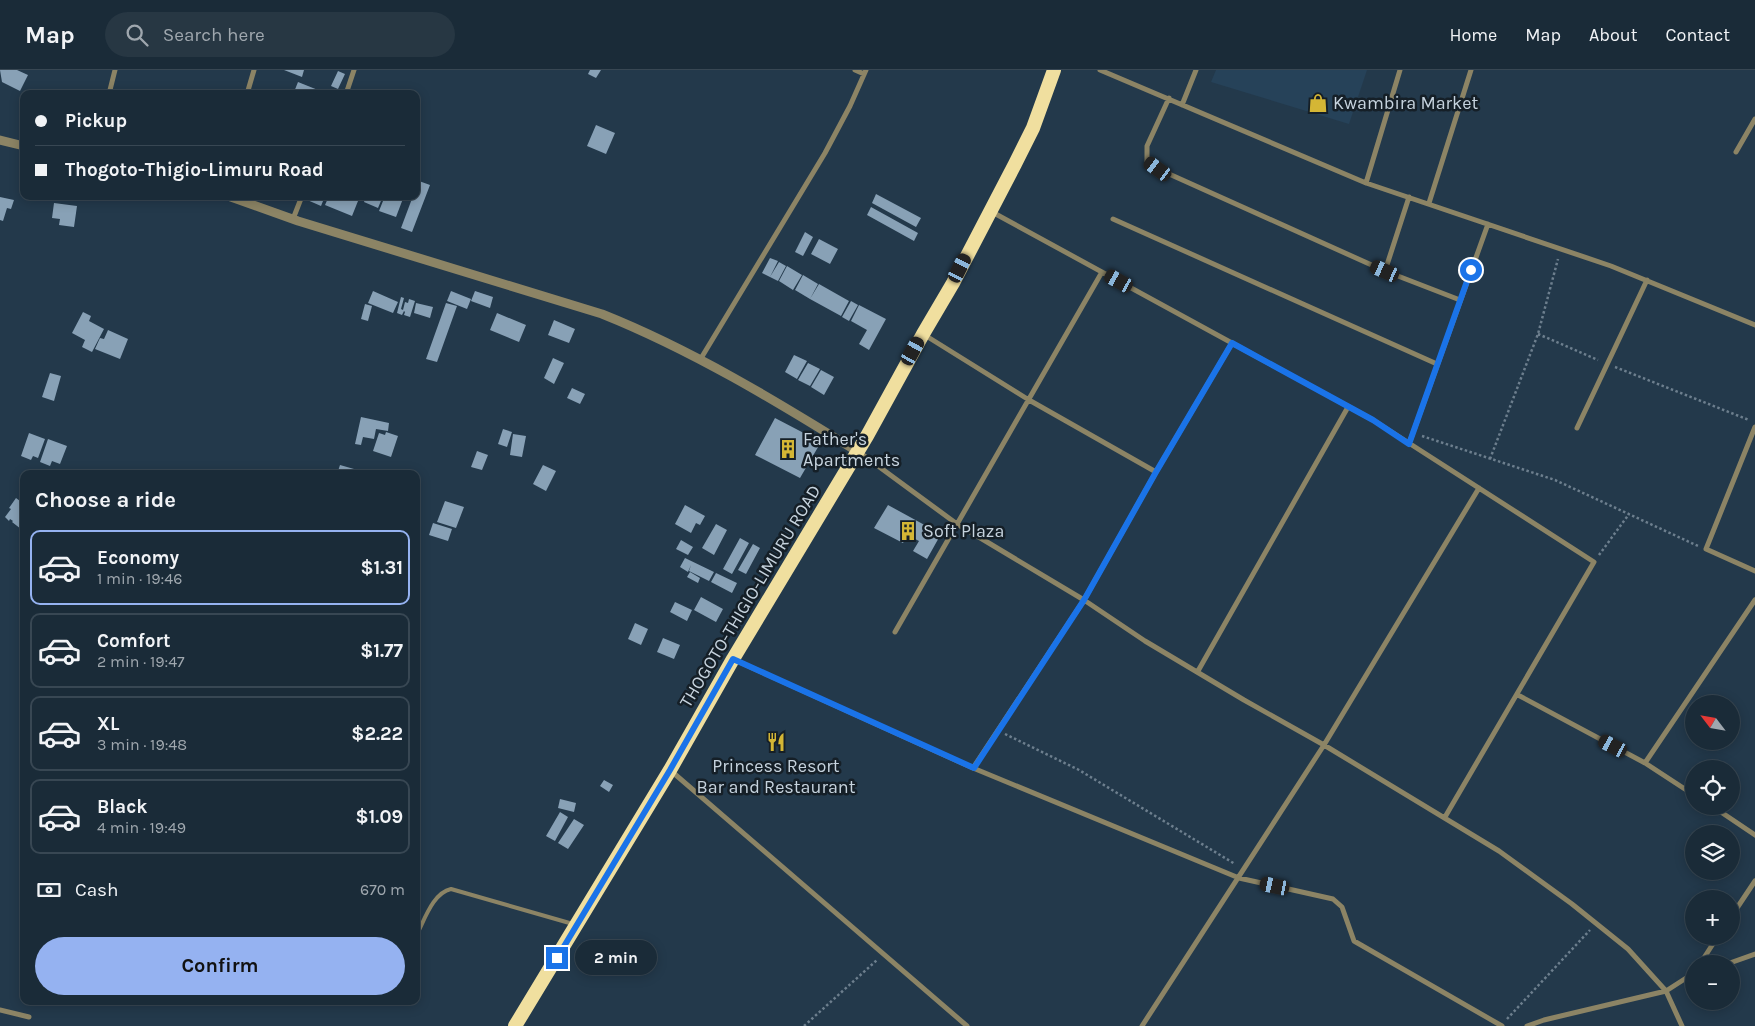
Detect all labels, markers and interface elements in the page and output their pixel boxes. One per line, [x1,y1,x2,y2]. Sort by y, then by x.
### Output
search box [105,12,455,57]
text: Map [25,21,75,49]
icon: search [123,21,151,49]
text: Search here [163,24,265,46]
text: Home [1449,24,1497,46]
text: Map [1525,24,1561,46]
text: About [1589,24,1638,46]
text: Contact [1666,24,1730,46]
shop icon: Kwambira Market [1307,92,1329,114]
place label: Kwambira Market [1333,92,1478,114]
text: Pickup [65,110,127,132]
car [1141,154,1174,184]
text: Thogoto-Thigio-Limuru Road [65,159,324,181]
car [946,251,973,285]
car [1368,258,1401,284]
route start [1460,259,1482,281]
car [1102,267,1135,295]
car [899,334,926,368]
place label: Father's Apartments [803,428,900,471]
building icon: Father's Apartments [777,438,799,460]
street label: THOGOTO-THIGIO-LIMURU ROAD [675,481,825,711]
text: Choose a ride [35,487,176,513]
building icon: Soft Plaza [897,520,919,542]
place label: Soft Plaza [923,520,1004,542]
icon: car [37,545,82,590]
text: Economy [97,547,179,569]
text: $1.31 [360,557,403,579]
text: 1 min · 19:46 [97,569,182,588]
icon: car [37,628,82,673]
text: Comfort [97,630,171,652]
text: $1.77 [360,640,403,662]
text: 2 min · 19:47 [97,652,185,671]
north arrow [1685,695,1740,750]
map controls [1685,695,1740,1010]
icon: car [37,711,82,756]
text: XL [97,713,119,735]
text: $2.22 [351,723,403,745]
restaurant icon: Princess Resort Bar and Restaurant [765,731,787,753]
car [1596,732,1629,760]
text: 3 min · 19:48 [97,735,187,754]
place label: Princess Resort Bar and Restaurant [697,755,856,798]
button: locate [1685,760,1740,815]
icon: car [37,794,82,839]
text: Black [97,796,148,818]
text: $1.09 [355,806,403,828]
text: 4 min · 19:49 [97,818,186,837]
button: layers [1685,825,1740,880]
icon: cash [35,876,63,904]
car [1258,876,1291,896]
text: Cash [75,879,119,901]
text: 670 m [360,880,405,899]
button: + [1685,890,1740,945]
button: Confirm [35,937,405,995]
callout: 2 min [574,940,657,976]
route end [546,947,568,969]
text: 2 min [594,948,638,967]
button: − [1685,955,1740,1010]

